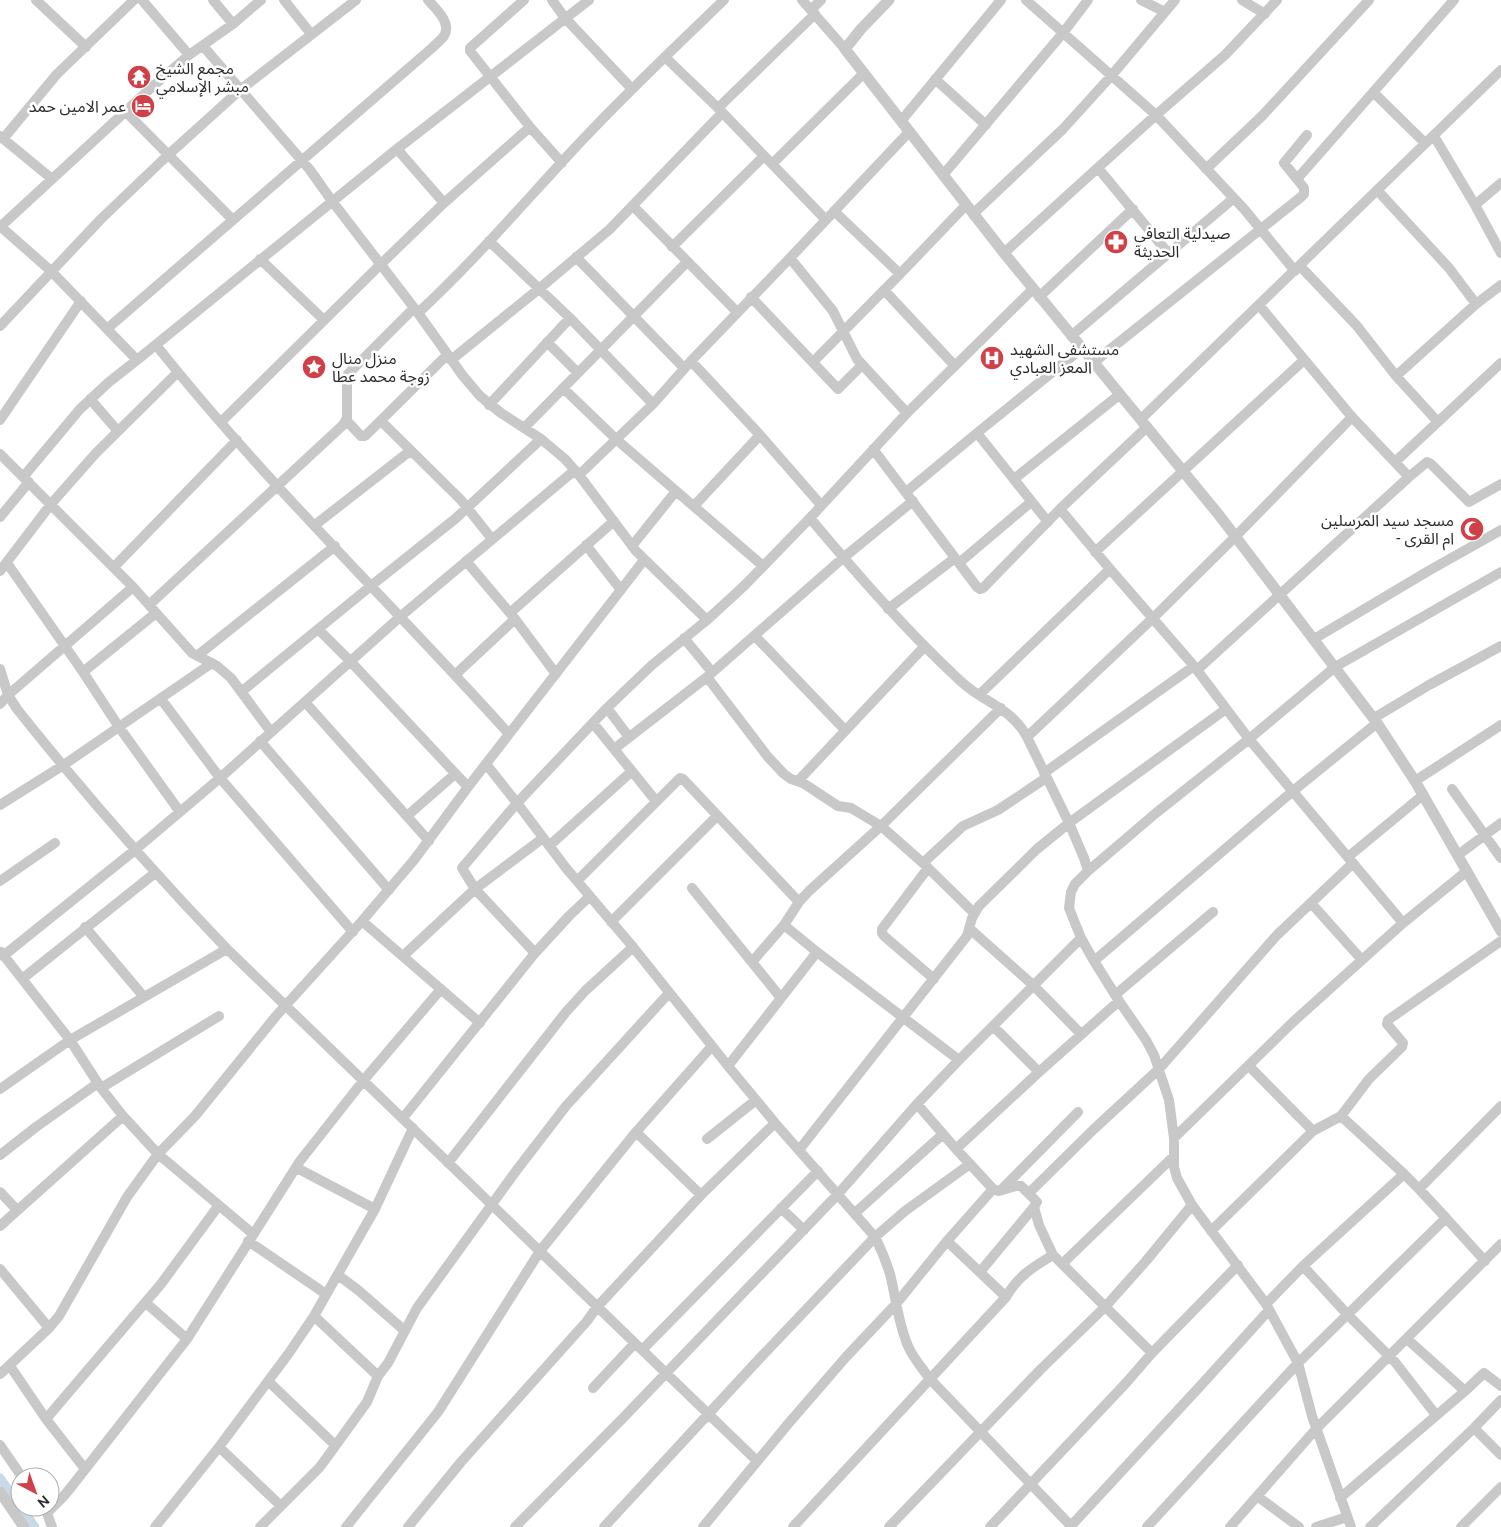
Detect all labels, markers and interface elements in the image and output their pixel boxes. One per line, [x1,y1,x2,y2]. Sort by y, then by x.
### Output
place label: مجمع الشيخ مبشر الإسلامي [156,59,249,99]
temple icon: مجمع الشيخ مبشر الإسلامي [126,64,152,90]
hotel icon: عمر الامين حمد [130,93,156,119]
place label: عمر الامين حمد [29,97,126,116]
place label: صيدلية التعافي الحديثة [1134,224,1230,260]
pharmacy icon: صيدلية التعافي الحديثة [1103,229,1129,255]
place label: مستشفى الشهيد المعز العبادي [1010,340,1119,380]
hospital icon: مستشفى الشهيد المعز العبادي [979,345,1005,371]
place label: منزل منال زوجة محمد عطا [332,349,430,386]
place icon: منزل منال زوجة محمد عطا [301,354,327,380]
place label: مسجد سيد المرسلين - ام القرى [1321,511,1454,551]
mosque icon: مسجد سيد المرسلين - ام القرى [1459,516,1485,542]
north arrow [10,1467,60,1517]
text: N [34,1492,53,1511]

